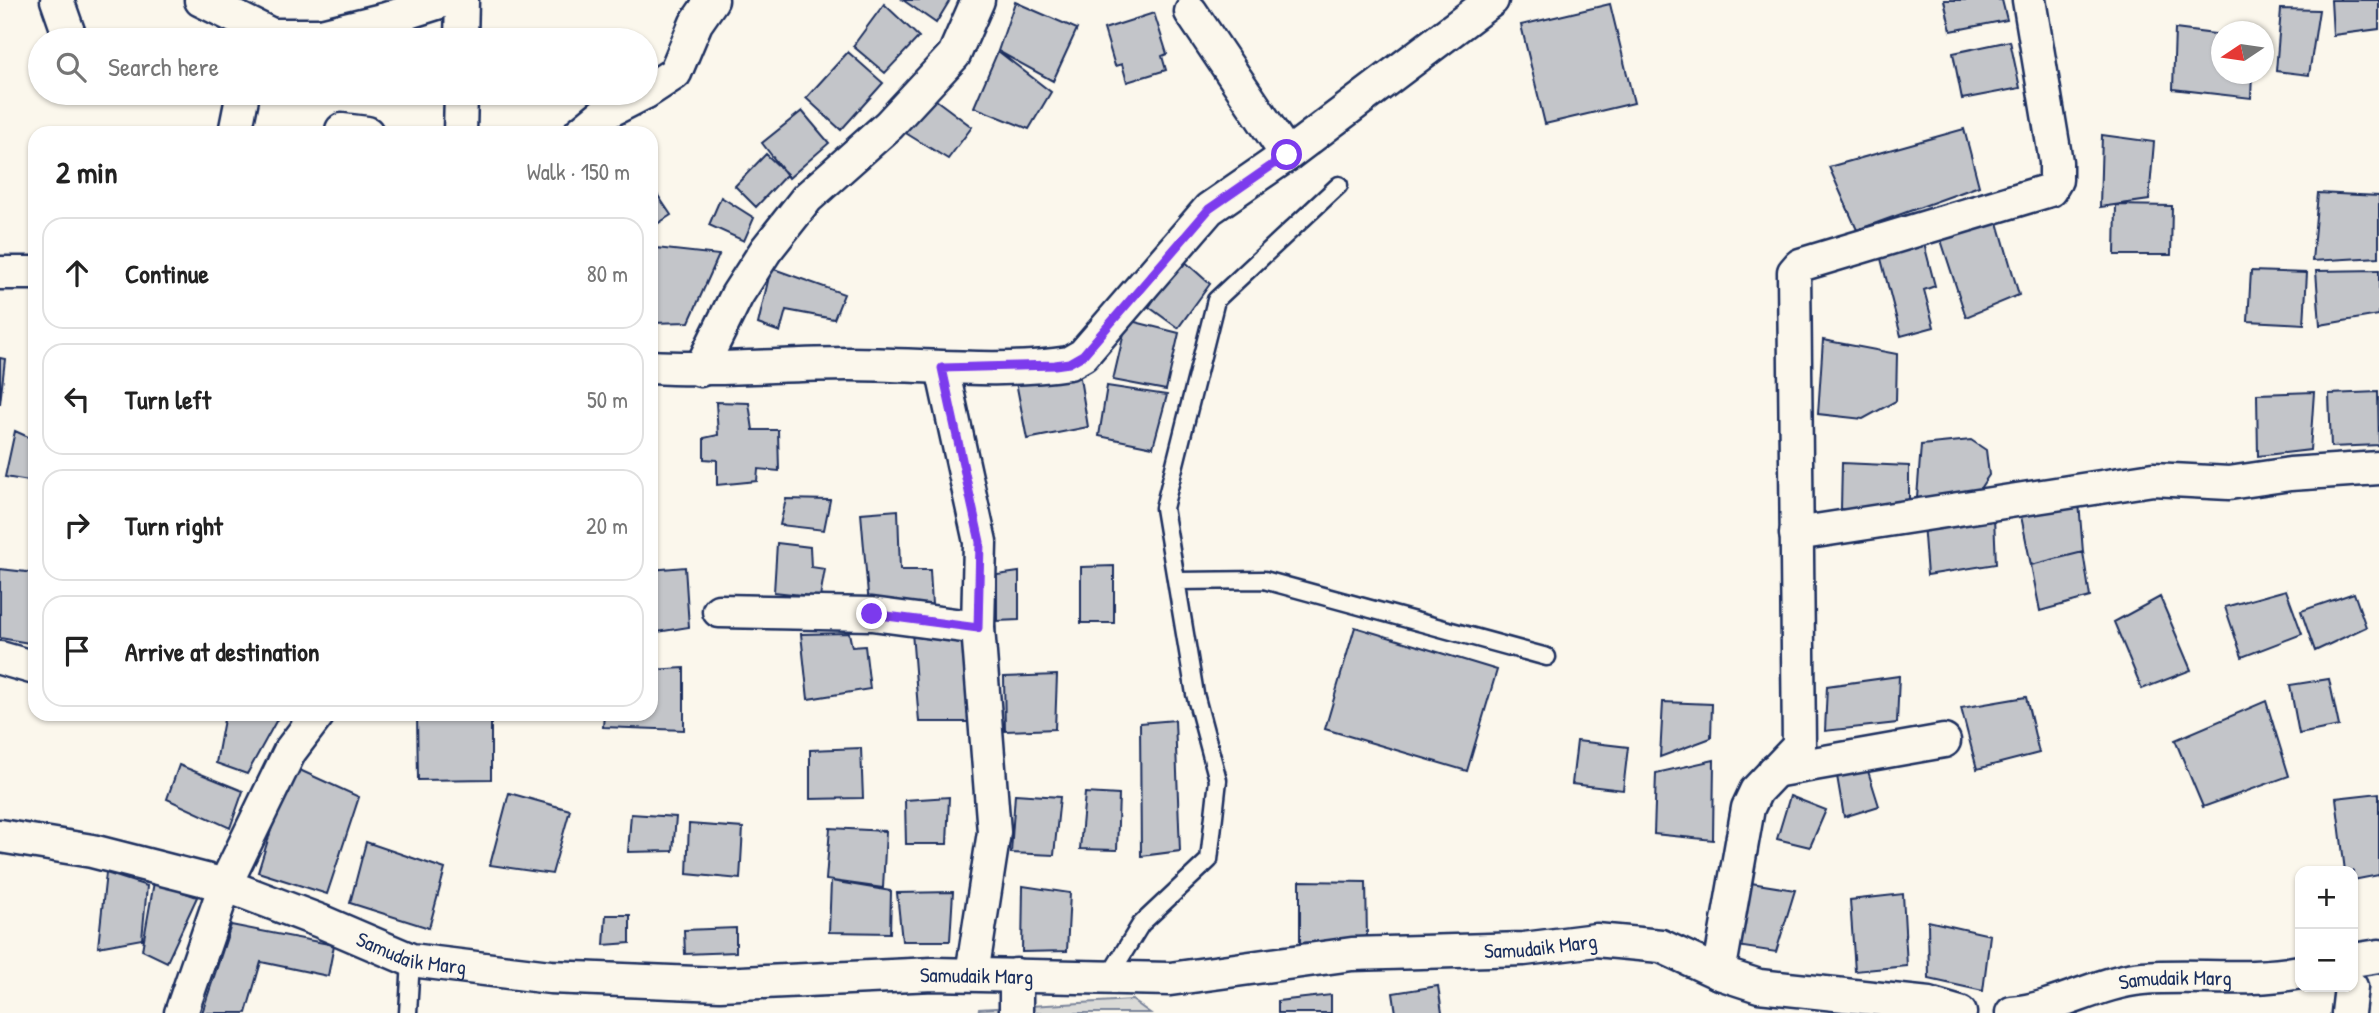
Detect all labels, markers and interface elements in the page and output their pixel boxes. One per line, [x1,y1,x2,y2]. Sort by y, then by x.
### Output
north arrow [2211,21,2274,84]
search box [28,28,658,105]
icon: search [52,48,90,86]
text: Search here [108,49,219,84]
route start [1271,139,1302,170]
text: 2 min [56,152,118,192]
text: Walk · 150 m [527,156,630,187]
icon: ahead [58,254,96,292]
text: Continue [125,256,209,291]
text: 80 m [587,258,628,289]
icon: left [58,380,96,418]
text: Turn left [125,382,211,417]
text: 50 m [587,384,628,415]
icon: right [58,506,96,544]
text: Turn right [125,508,223,543]
text: 20 m [586,510,628,541]
route end [856,598,887,629]
icon: arrive [58,632,96,670]
text: Arrive at destination [125,634,320,669]
map controls [2295,866,2358,992]
button: + [2295,866,2358,929]
street label: Samudaik Marg [352,924,468,981]
street label: Samudaik Marg [1484,926,1599,965]
button: − [2295,929,2358,992]
street label: Samudaik Marg [919,959,1034,991]
street label: Samudaik Marg [2116,962,2232,996]

